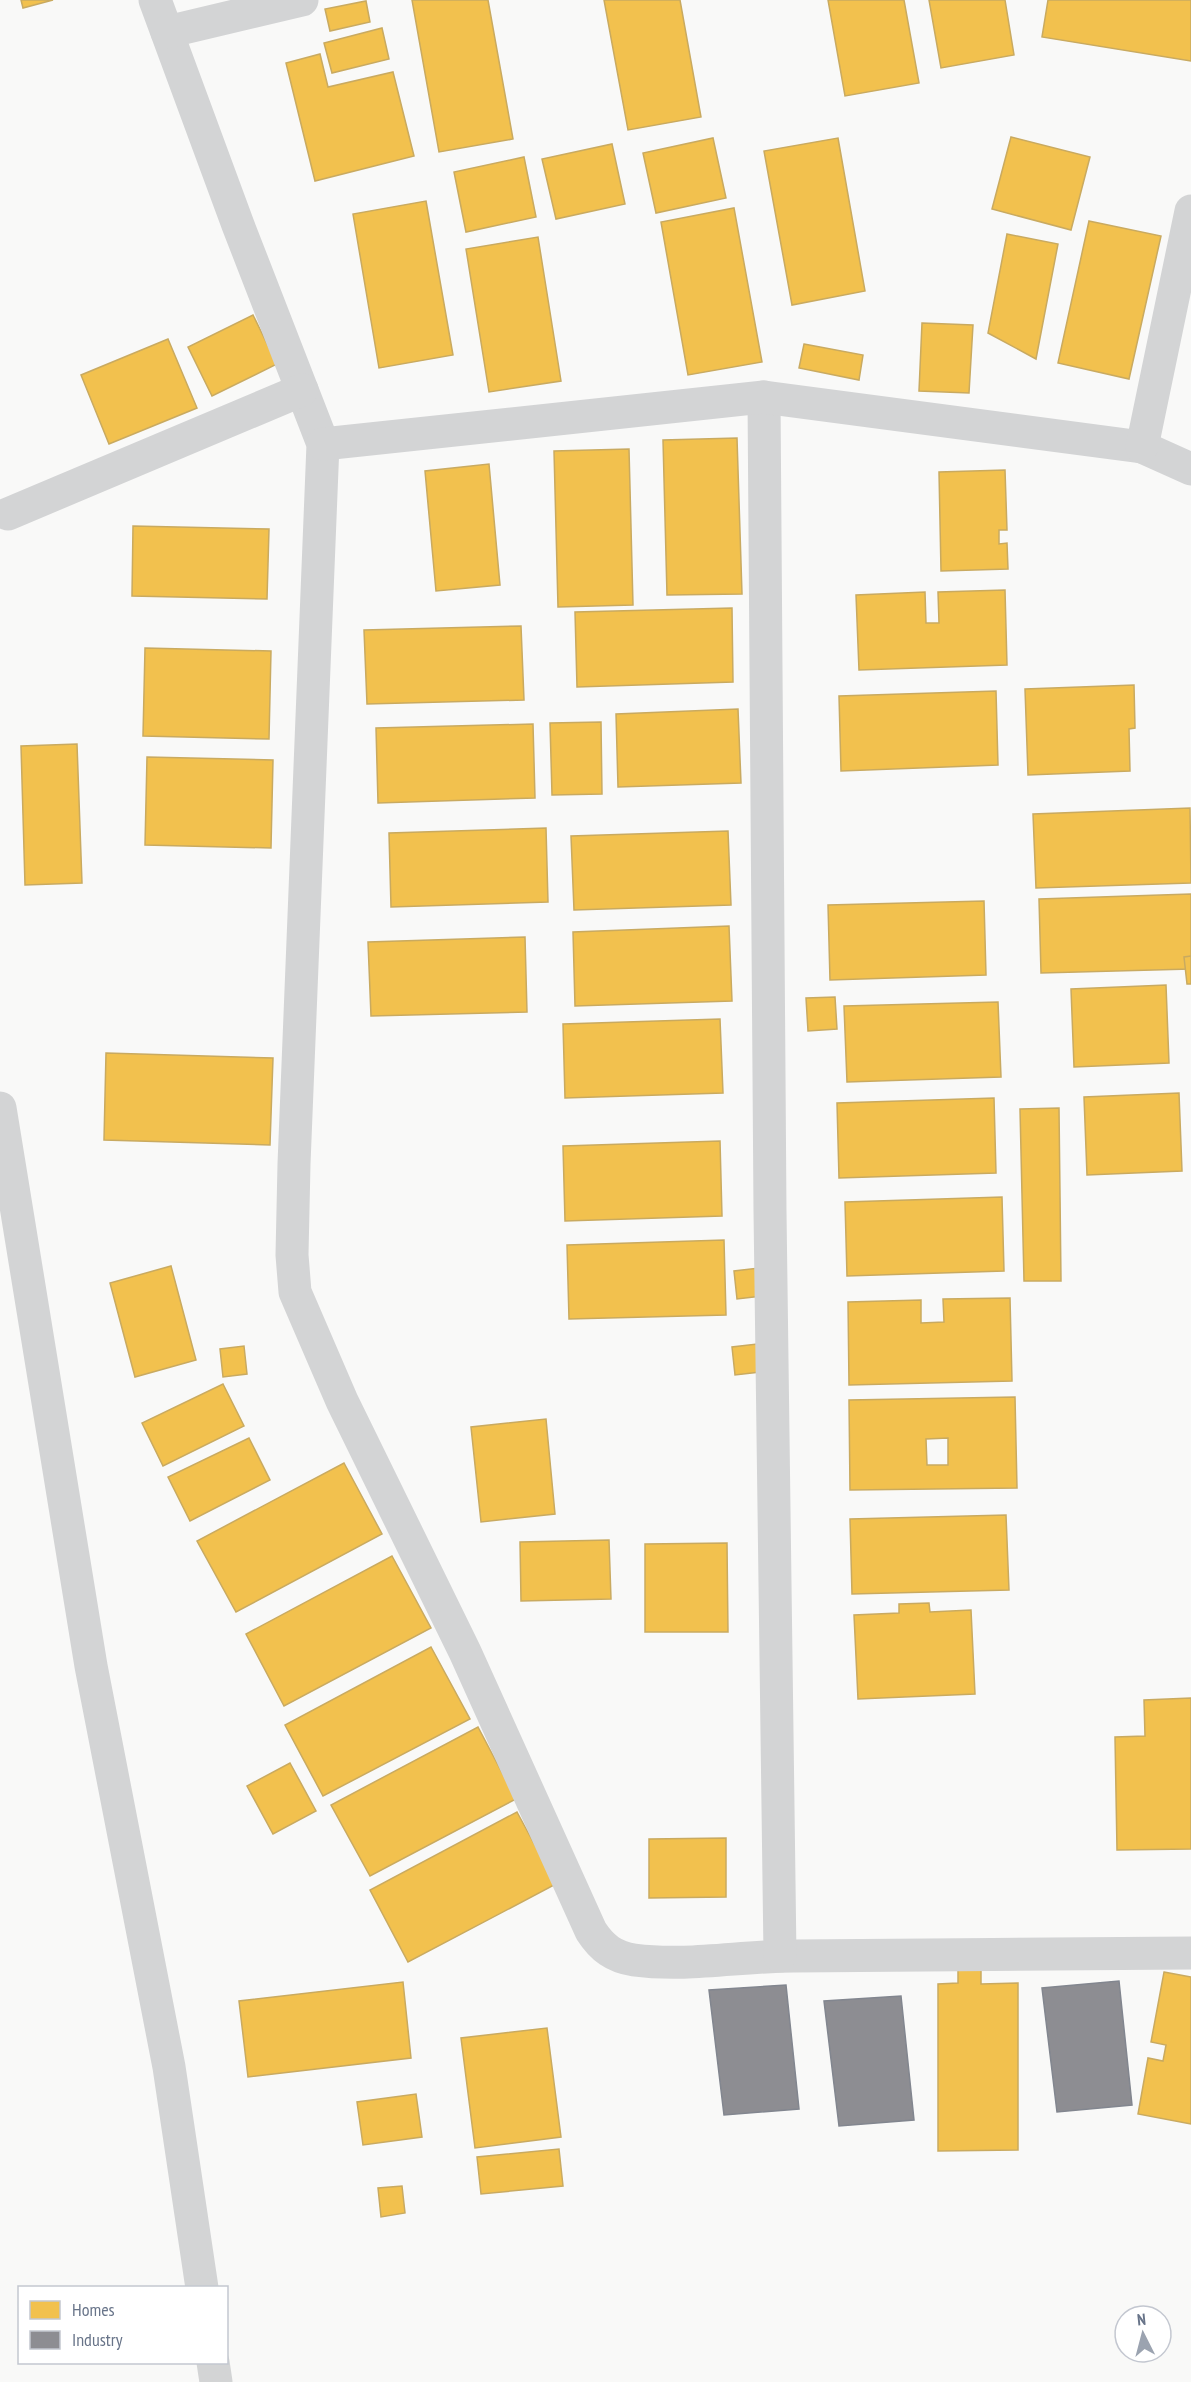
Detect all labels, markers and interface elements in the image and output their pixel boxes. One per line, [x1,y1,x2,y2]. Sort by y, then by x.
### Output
legend [18,2286,228,2364]
text: Homes [72,2298,115,2321]
north arrow [1113,2304,1173,2364]
text: N [1136,2309,1147,2329]
text: Industry [72,2328,123,2351]

